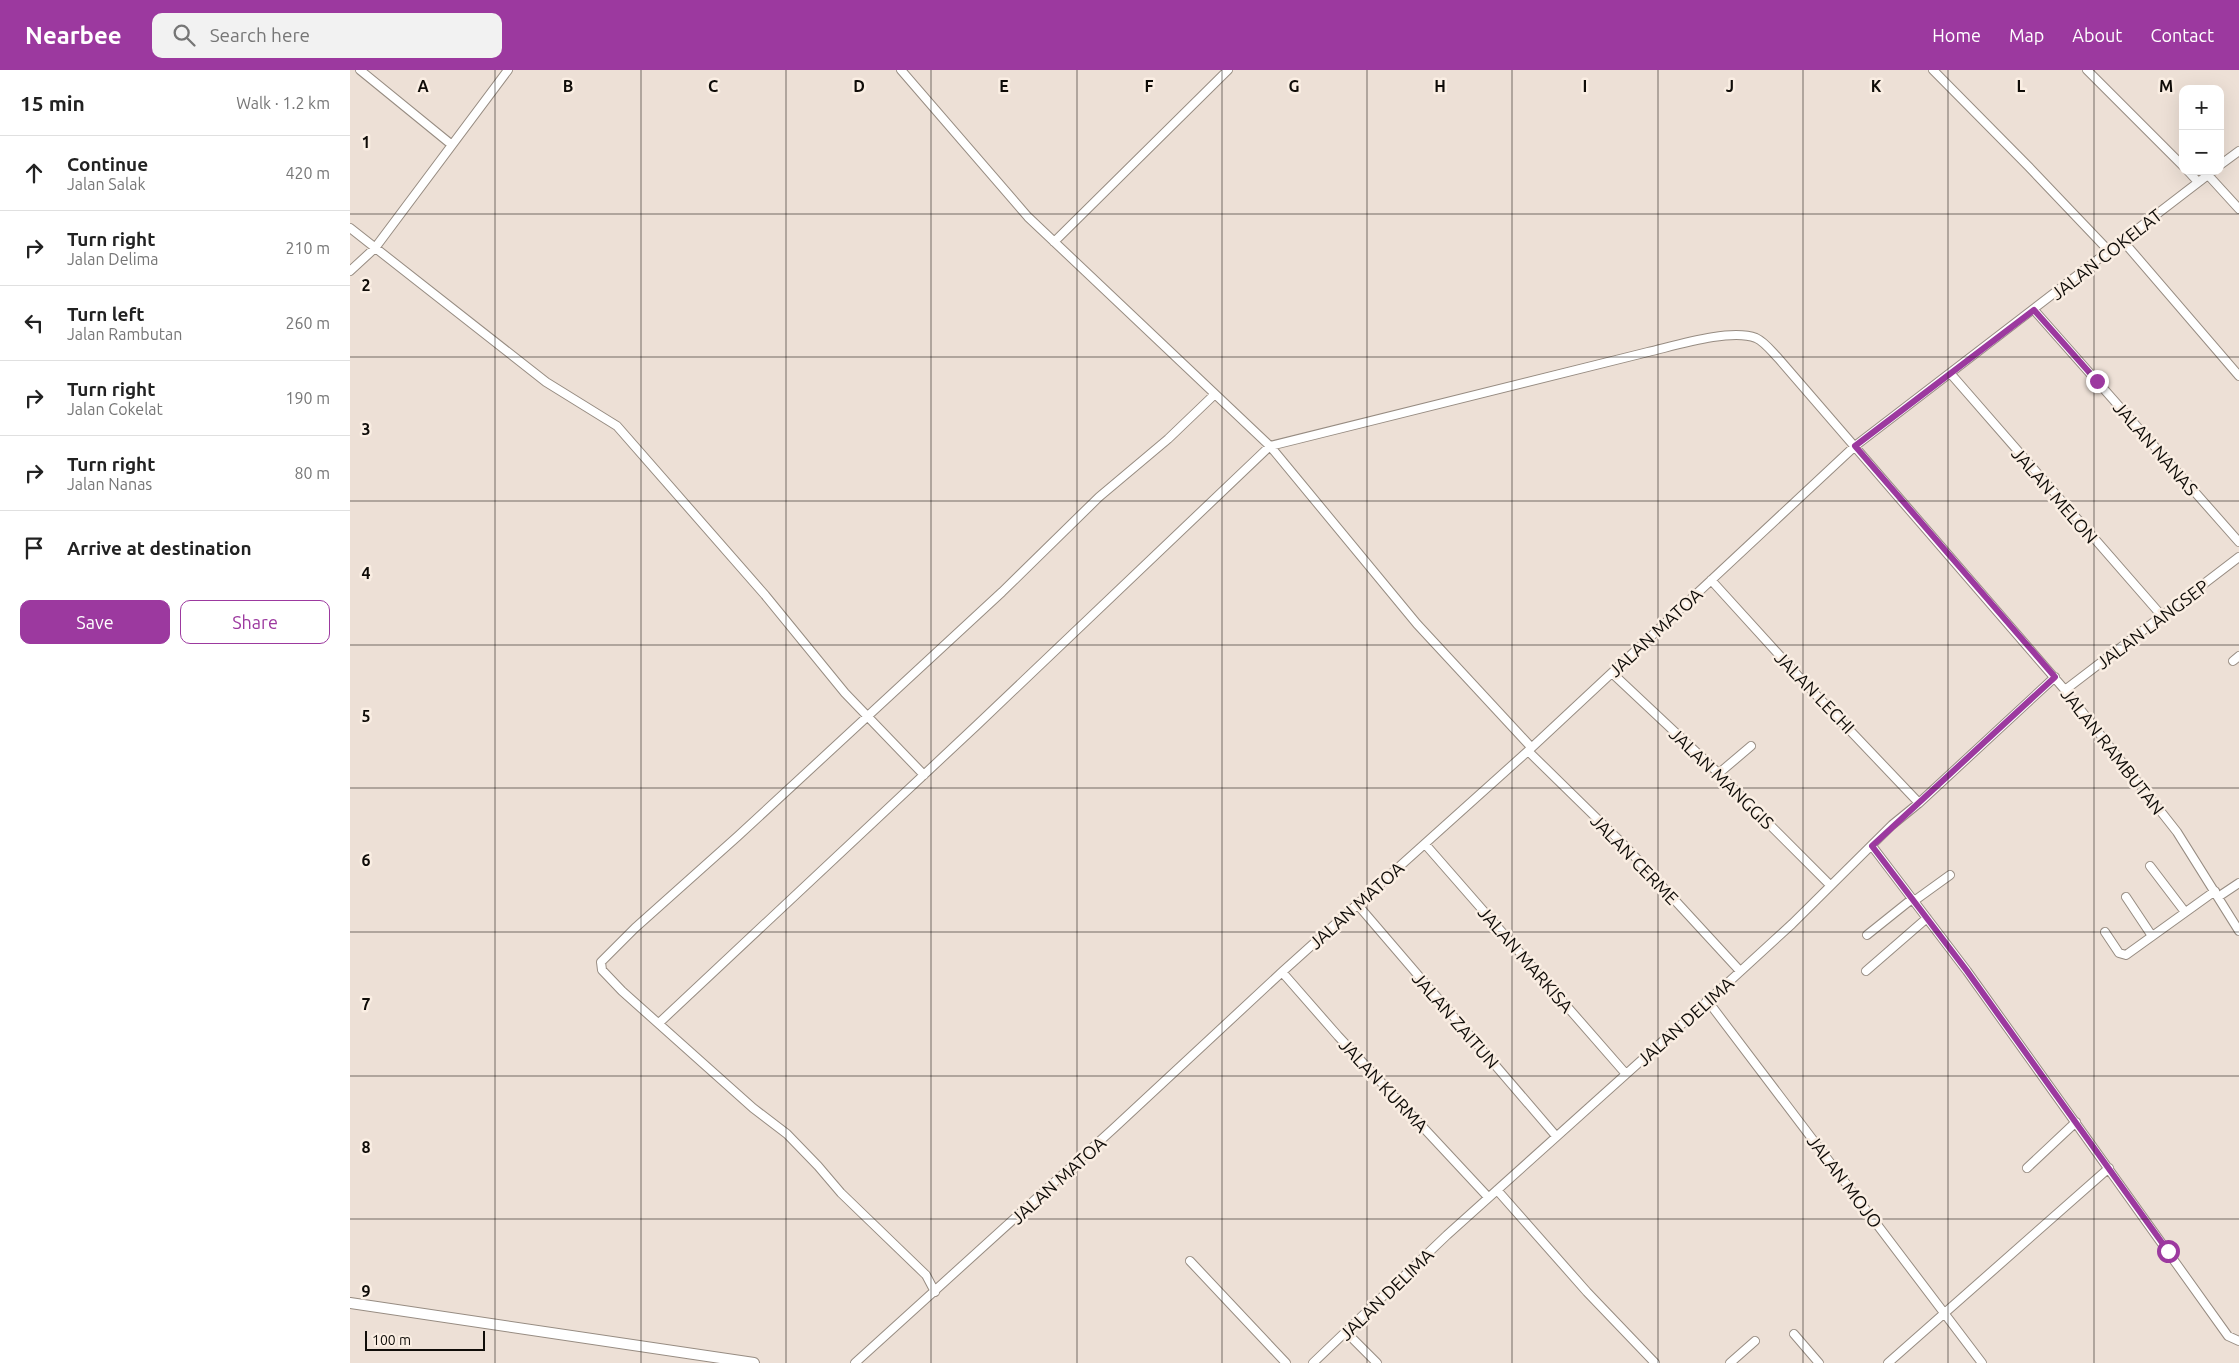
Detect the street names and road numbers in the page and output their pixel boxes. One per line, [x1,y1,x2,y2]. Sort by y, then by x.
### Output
street label: JALAN COKELAT [2047,205,2165,303]
street label: JALAN NANAS [2110,397,2202,499]
street label: JALAN MELON [2008,443,2102,547]
street label: JALAN LANGSEP [2092,575,2212,673]
street label: JALAN MATOA [1604,583,1706,680]
street label: JALAN LECHI [1771,647,1859,737]
street label: JALAN RAMBUTAN [2057,684,2169,818]
street label: JALAN MANGGIS [1666,723,1778,833]
street label: JALAN CERME [1587,810,1683,908]
street label: JALAN MATOA [1305,857,1408,953]
street label: JALAN MARKISA [1474,902,1578,1016]
street label: JALAN ZAITUN [1409,968,1503,1072]
street label: JALAN DELIMA [1633,972,1738,1070]
street label: JALAN KURMA [1336,1034,1433,1136]
street label: JALAN MOJO [1804,1131,1886,1231]
street label: JALAN MATOA [1007,1132,1110,1228]
street label: JALAN DELIMA [1335,1244,1437,1344]

